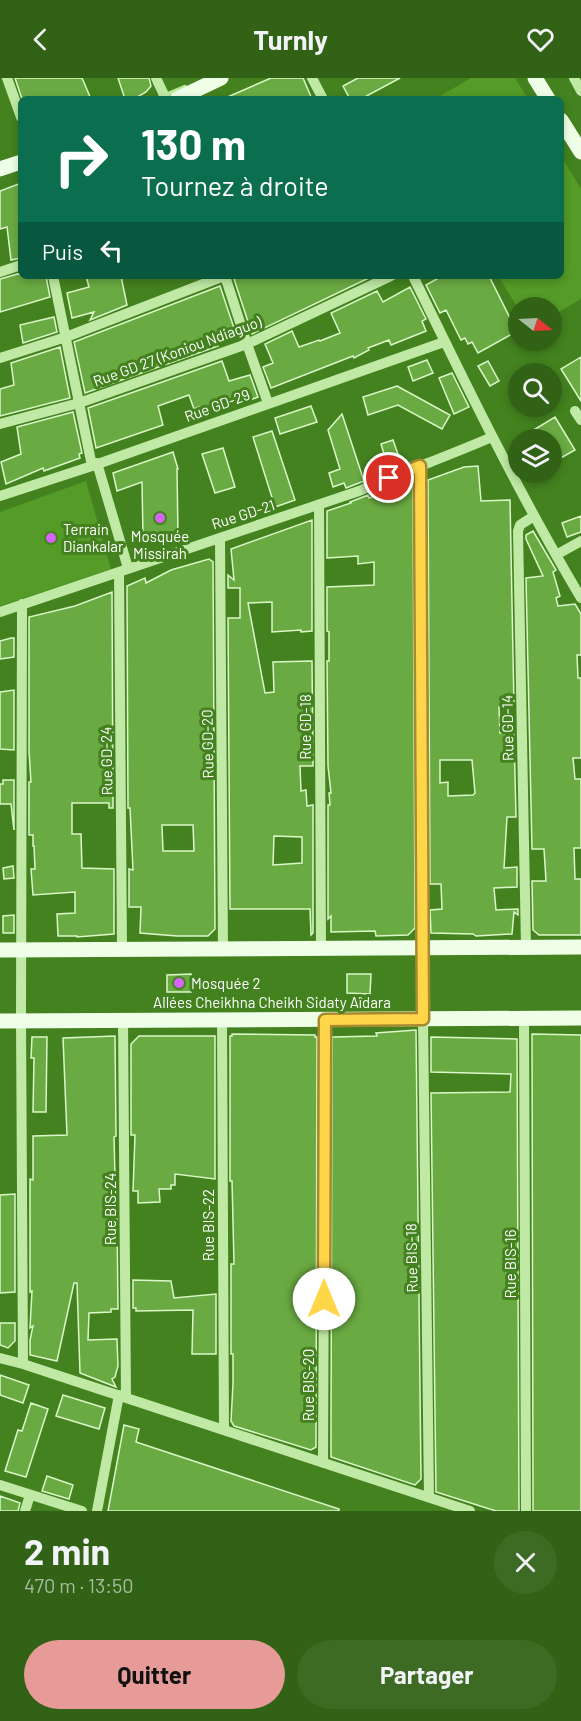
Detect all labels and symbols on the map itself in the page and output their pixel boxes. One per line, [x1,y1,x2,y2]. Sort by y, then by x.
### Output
north arrow [508,297,562,351]
street label: Rue GD 27 (Koniou Ndiaguo) [90,312,264,390]
street label: Rue GD-29 [182,385,252,425]
pin [363,452,414,503]
street label: Rue GD-21 [209,495,277,533]
marker: Mosquée Missirah [153,511,167,525]
place label: Terrain Diankalar [63,520,124,555]
place label: Mosquée Missirah [131,527,189,562]
marker: Terrain Diankalar [44,531,58,545]
street label: Rue GD-18 [296,694,314,760]
street label: Rue GD-14 [497,695,517,761]
street label: Rue GD-20 [197,709,217,779]
street label: Rue GD-24 [96,726,116,796]
place label: Mosquée 2 [191,974,260,992]
marker: Mosquée 2 [172,976,186,990]
street label: Allées Cheikhna Cheikh Sidaty Aîdara [153,993,391,1011]
street label: Rue BIS-24 [101,1173,119,1245]
street label: Rue BIS-22 [199,1189,217,1261]
street label: Rue BIS-18 [401,1223,421,1293]
street label: Rue BIS-16 [501,1229,519,1299]
position arrow [292,1267,356,1331]
street label: Rue BIS-20 [299,1349,317,1421]

